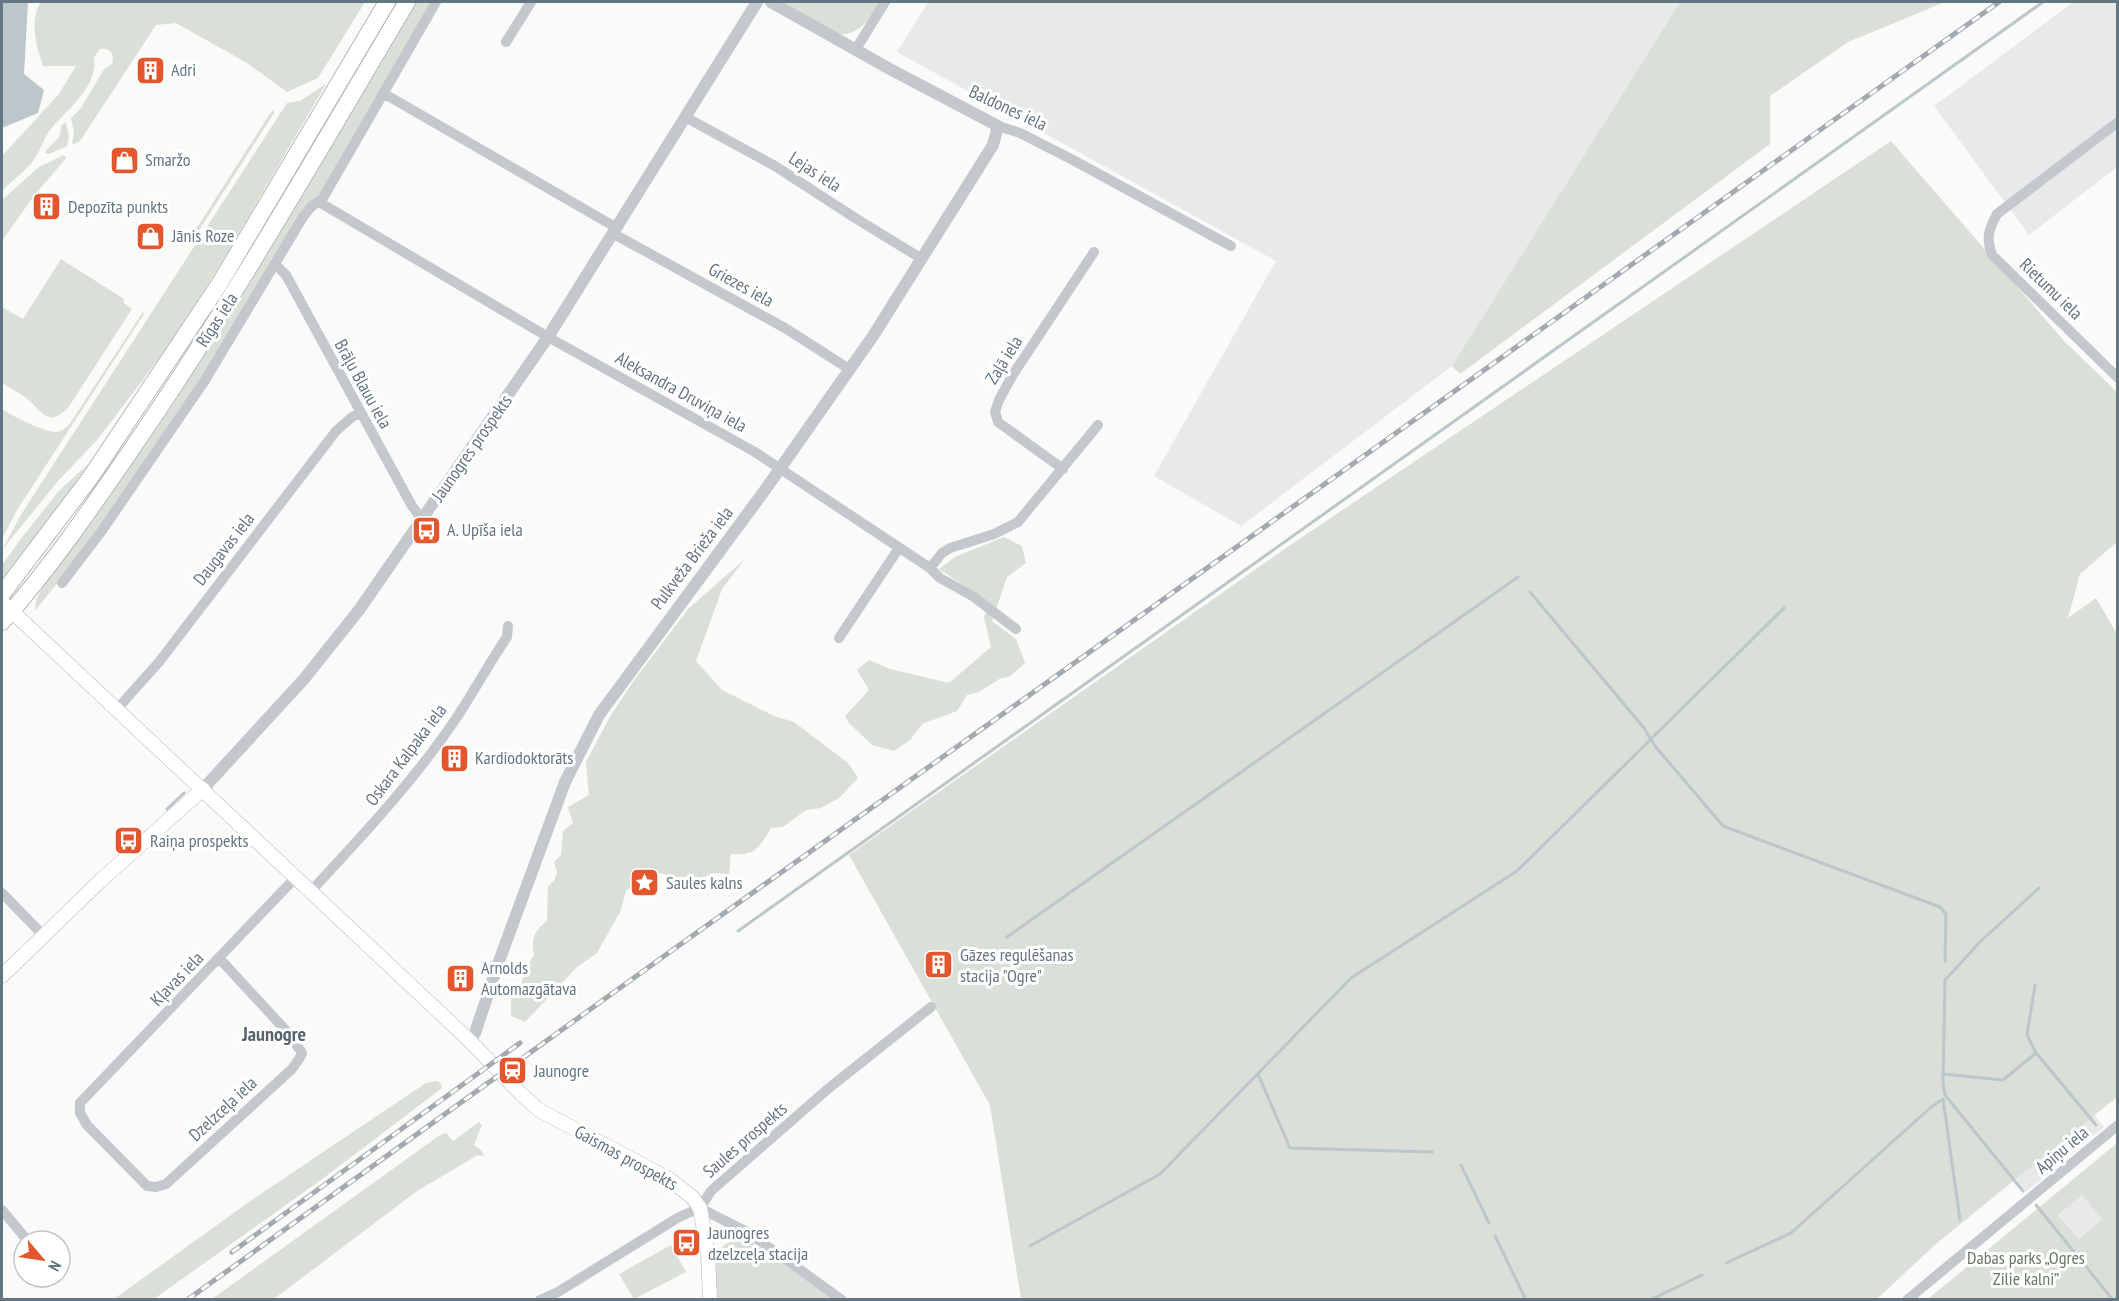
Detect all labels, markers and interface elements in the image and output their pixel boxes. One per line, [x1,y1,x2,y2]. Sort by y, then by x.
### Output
building icon: Adri [134,54,166,86]
place label: Adri [171,58,196,81]
street label: Baldones iela [966,79,1051,136]
shop icon: Smaržo [108,144,140,176]
street label: Lejas iela [785,146,846,197]
place label: Smaržo [145,148,191,171]
building icon: Depozīta punkts [31,191,63,223]
place label: Depozīta punkts [68,195,168,218]
shop icon: Jānis Roze [135,220,167,252]
place label: Jānis Roze [171,224,234,247]
street label: Rietumu iela [2015,253,2088,324]
street label: Griezes iela [704,257,778,312]
street label: Rīgas iela [191,288,243,351]
street label: Zaļā iela [980,331,1027,388]
street label: Brāļu Blauu iela [330,335,397,432]
street label: Aleksandra Druviņa iela [611,346,751,437]
street label: Jaunogres prospekts [426,390,517,506]
street label: Pulkveža Brieža iela [645,502,738,614]
street label: Daugavas iela [188,508,259,590]
bus stop icon: A. Upīša iela [410,514,442,546]
place label: A. Upīša iela [447,518,523,541]
street label: Oskara Kalpaka iela [360,699,451,810]
building icon: Kardiodoktorāts [438,742,470,774]
place label: Kardiodoktorāts [475,746,573,769]
bus stop icon: Raiņa prospekts [113,825,145,857]
place label: Raiņa prospekts [150,829,249,852]
place icon: Saules kalns [629,867,661,899]
place label: Saules kalns [666,871,743,894]
place label: Gāzes regulēšanas stacija "Ogre" [960,943,1074,987]
street label: Kļavas iela [145,947,208,1011]
building icon: Gāzes regulēšanas stacija "Ogre" [923,949,955,981]
place label: Arnolds Automazgātava [481,956,576,1000]
building icon: Arnolds Automazgātava [444,962,476,994]
district label: Jaunogre [241,1021,306,1047]
station icon: Jaunogre [497,1055,529,1087]
place label: Jaunogre [533,1059,589,1082]
street label: Dzelzceļa iela [184,1071,262,1146]
street label: Saules prospekts [698,1097,792,1182]
street label: Gaismas prospekts [570,1120,682,1195]
street label: Apiņu iela [2030,1121,2093,1179]
place label: Jaunogres dzelzceļa stacija [707,1221,808,1265]
bus stop icon: Jaunogres dzelzceļa stacija [671,1227,703,1259]
north arrow [12,1229,72,1289]
park label: Dabas parks „Ogres Zilie kalni” [1967,1246,2085,1290]
text: N [44,1258,66,1275]

